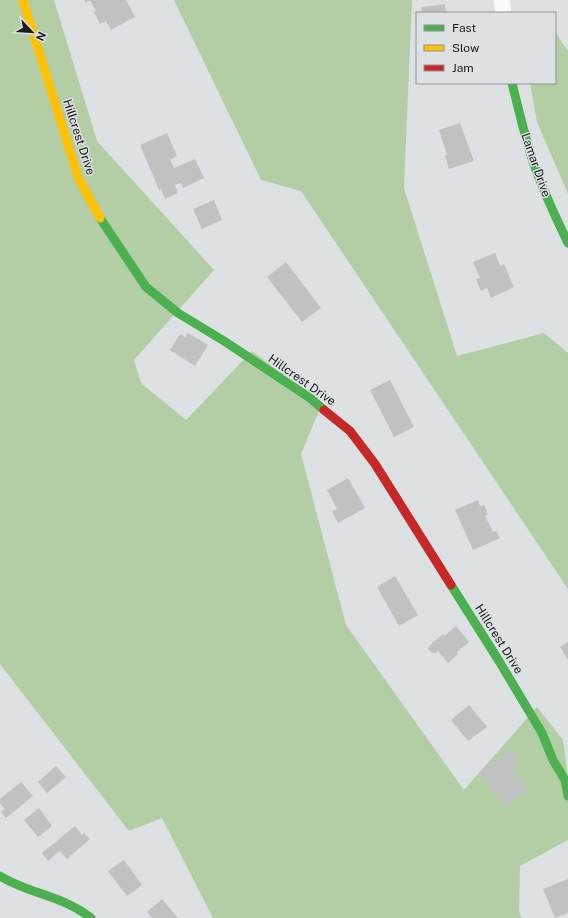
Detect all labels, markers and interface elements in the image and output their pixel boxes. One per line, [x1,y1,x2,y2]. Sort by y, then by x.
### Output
north arrow [12,12,52,52]
legend [416,12,556,84]
text: Fast [452,21,477,35]
text: N [34,30,48,43]
text: Slow [452,41,480,55]
text: Jam [452,61,474,75]
street label: Hillcrest Drive [60,97,98,177]
street label: Lamar Drive [519,131,554,199]
street label: Hillcrest Drive [266,352,339,409]
street label: Hillcrest Drive [472,602,526,676]

